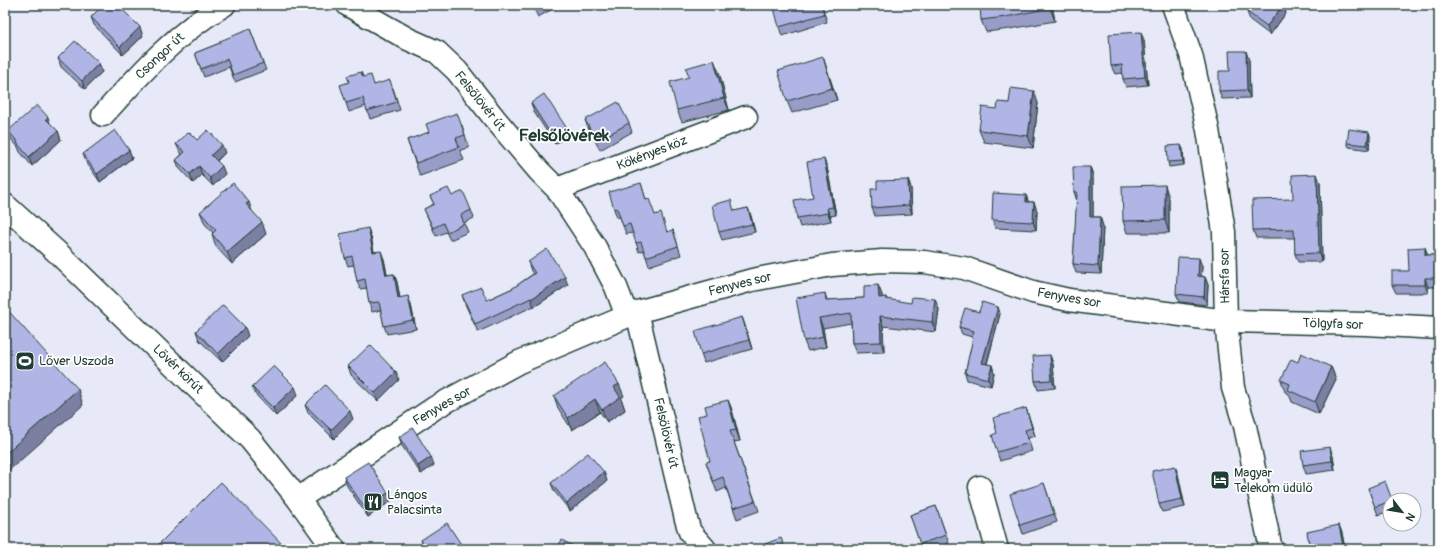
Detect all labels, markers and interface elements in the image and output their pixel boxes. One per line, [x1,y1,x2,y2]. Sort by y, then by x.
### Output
street label: Csongor út [132,29,188,83]
street label: Felsőlövér út [451,68,509,135]
district label: Felsőlövérek [519,125,610,146]
street label: Kökényes köz [615,132,690,174]
street label: Hársfa sor [1217,248,1233,304]
street label: Fenyves sor [707,268,774,300]
street label: Fenyves sor [1036,285,1103,312]
street label: Tölgyfa sor [1302,315,1364,333]
street label: Lővér körút [149,341,207,397]
sports icon: Lőver Uszoda [14,350,36,372]
place label: Lőver Uszoda [39,353,114,369]
street label: Fenyves sor [410,383,474,429]
street label: Felsőlövér út [650,396,682,471]
place label: Magyar Telekom üdülő [1234,465,1313,496]
hotel icon: Magyar Telekom üdülő [1209,469,1231,491]
place label: Lángos Palacsinta [387,487,442,518]
restaurant icon: Lángos Palacsinta [362,491,384,513]
north arrow [1382,492,1422,532]
text: N [1402,510,1418,524]

